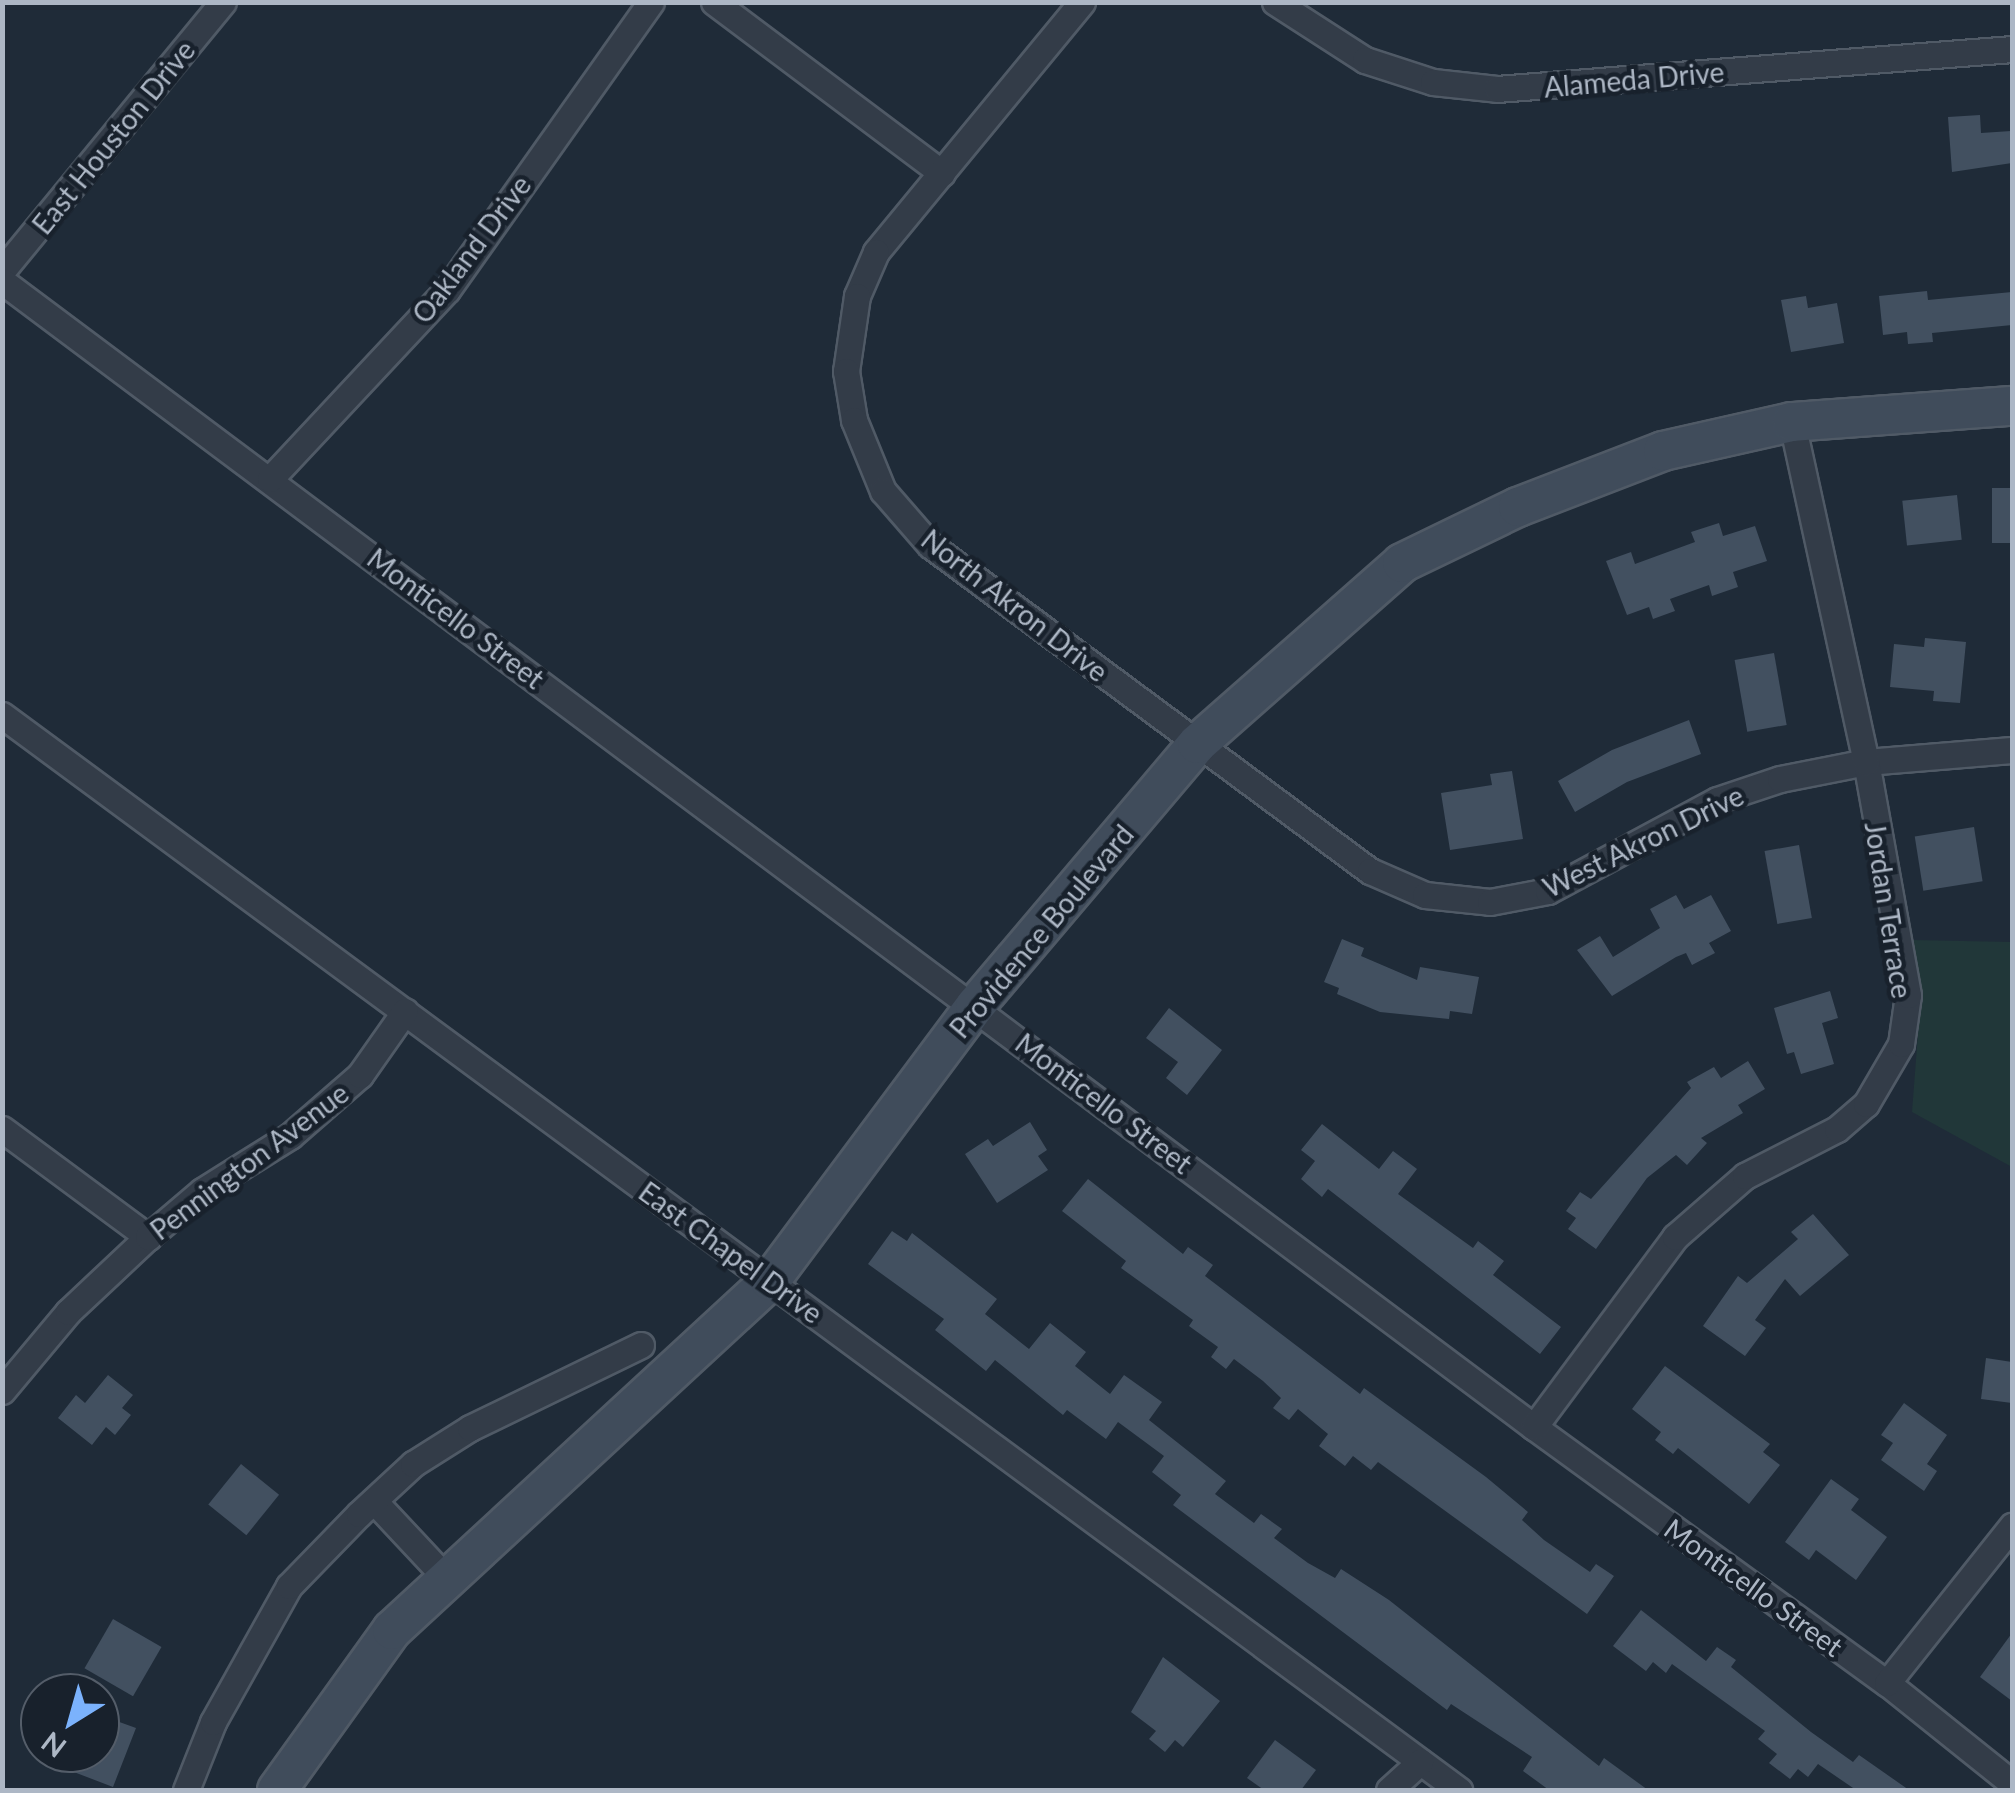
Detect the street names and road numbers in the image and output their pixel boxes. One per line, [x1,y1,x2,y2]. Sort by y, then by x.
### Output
street label: East Houston Drive [25,33,201,241]
street label: Alameda Drive [1543,54,1725,104]
street label: Oakland Drive [405,169,537,329]
street label: North Akron Drive [915,522,1115,688]
street label: Monticello Street [361,541,551,695]
street label: West Akron Drive [1537,778,1749,904]
street label: Providence Boulevard [942,818,1140,1044]
street label: Jordan Terrace [1858,819,1920,1001]
street label: Monticello Street [1009,1026,1199,1180]
street label: Pennington Avenue [143,1075,355,1247]
street label: East Chapel Drive [633,1174,829,1330]
street label: Monticello Street [1658,1511,1850,1663]

